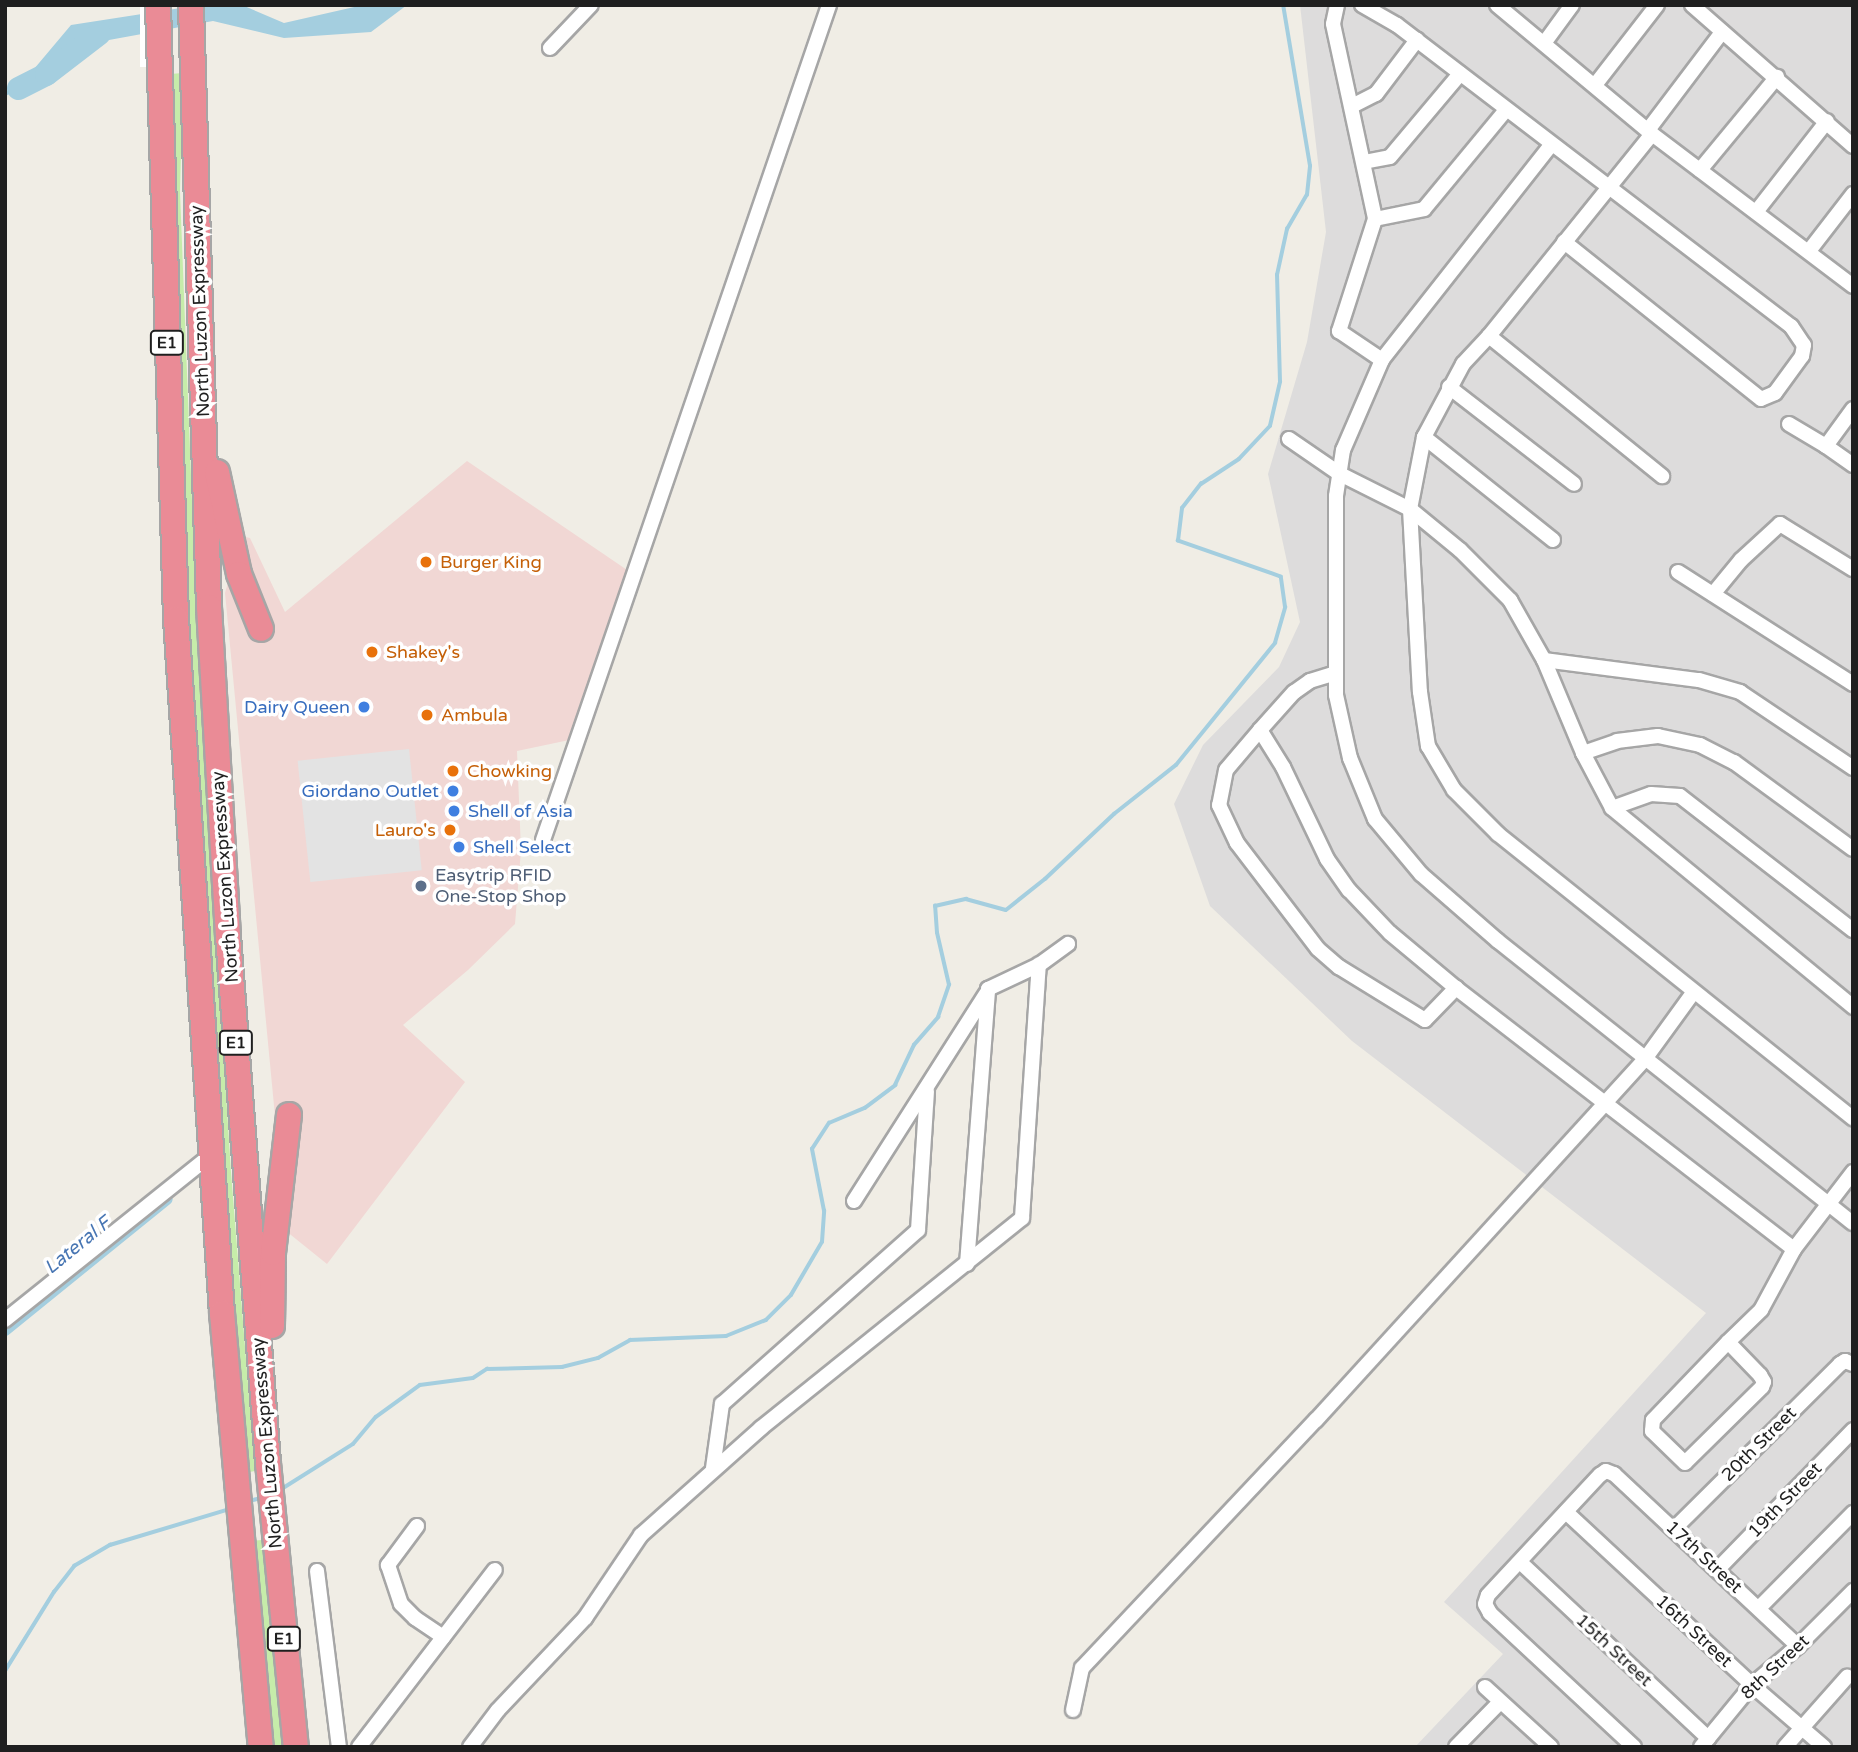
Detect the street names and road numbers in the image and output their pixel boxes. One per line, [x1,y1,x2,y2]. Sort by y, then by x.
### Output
street label: North Luzon Expressway [186,205,214,417]
road number: E1 [150,330,184,356]
street label: North Luzon Expressway [207,771,243,983]
road number: E1 [218,1030,254,1056]
street label: North Luzon Expressway [247,1337,287,1549]
street label: 20th Street [1717,1402,1801,1486]
street label: 19th Street [1744,1458,1826,1542]
street label: 17th Street [1661,1516,1747,1598]
street label: 16th Street [1651,1590,1737,1672]
street label: 15th Street [1571,1609,1657,1691]
road number: E1 [266,1626,302,1652]
street label: 8th Street [1736,1630,1814,1704]

